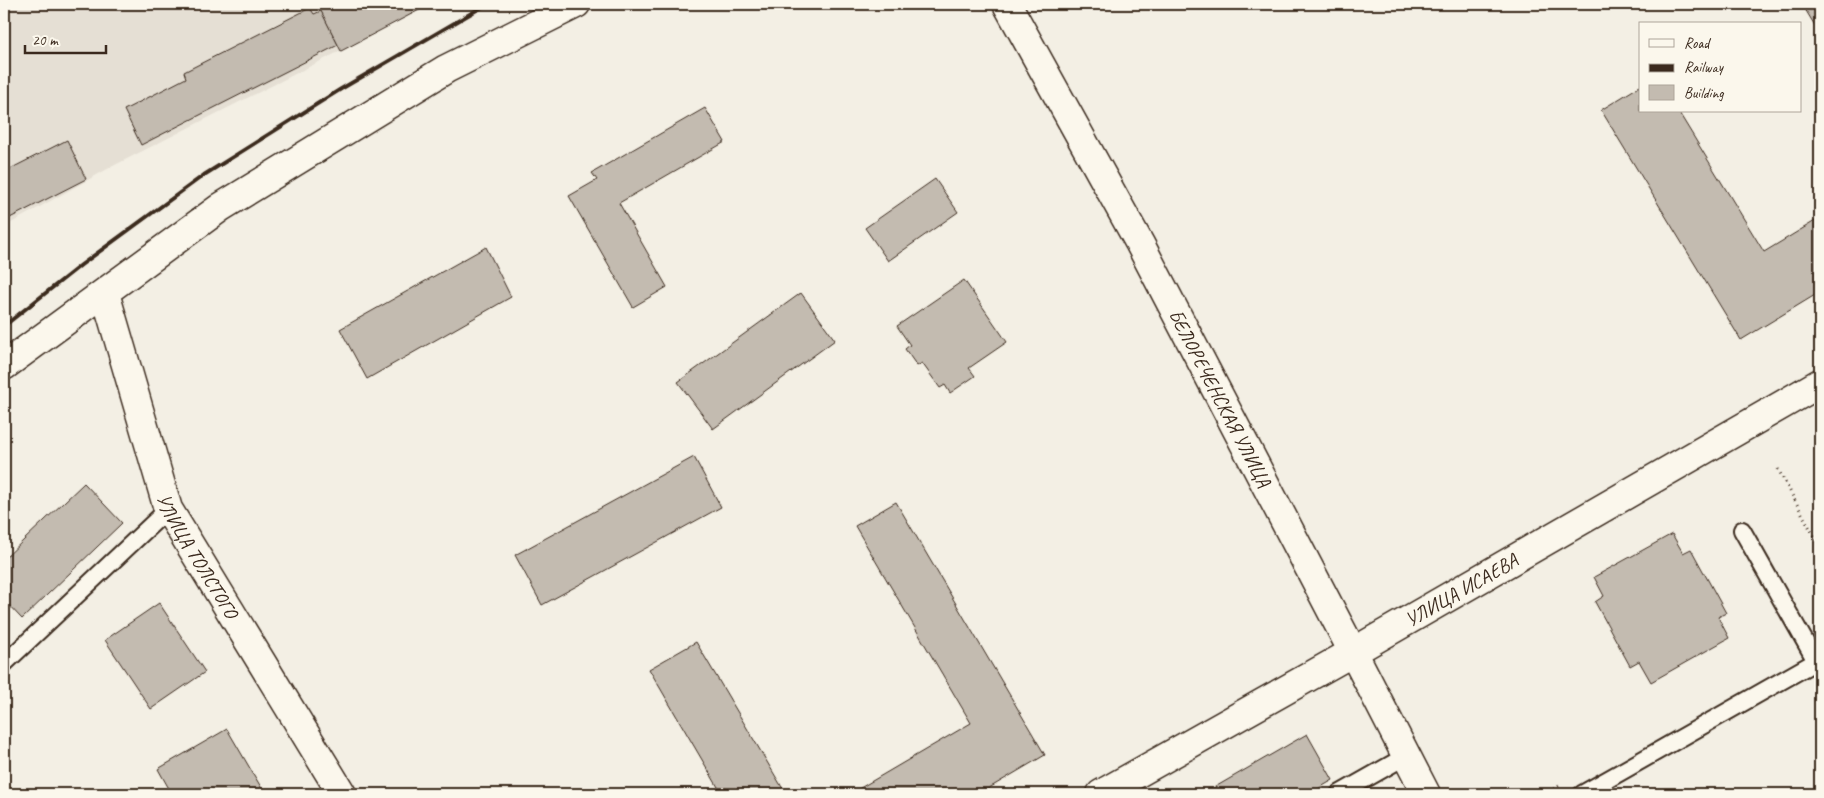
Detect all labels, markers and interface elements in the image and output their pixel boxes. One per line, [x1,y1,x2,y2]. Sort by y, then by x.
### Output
scale bar [25,22,106,54]
legend [1639,22,1802,112]
text: 20 m [32,31,59,50]
text: Road [1684,34,1711,53]
text: Railway [1684,58,1725,77]
text: Building [1684,84,1724,103]
street label: БЕЛОРЕЧЕНСКАЯ УЛИЦА [1164,305,1278,492]
street label: УЛИЦА ТОЛСТОГО [152,491,245,624]
street label: УЛИЦА ИСАЕВА [1400,547,1523,632]

